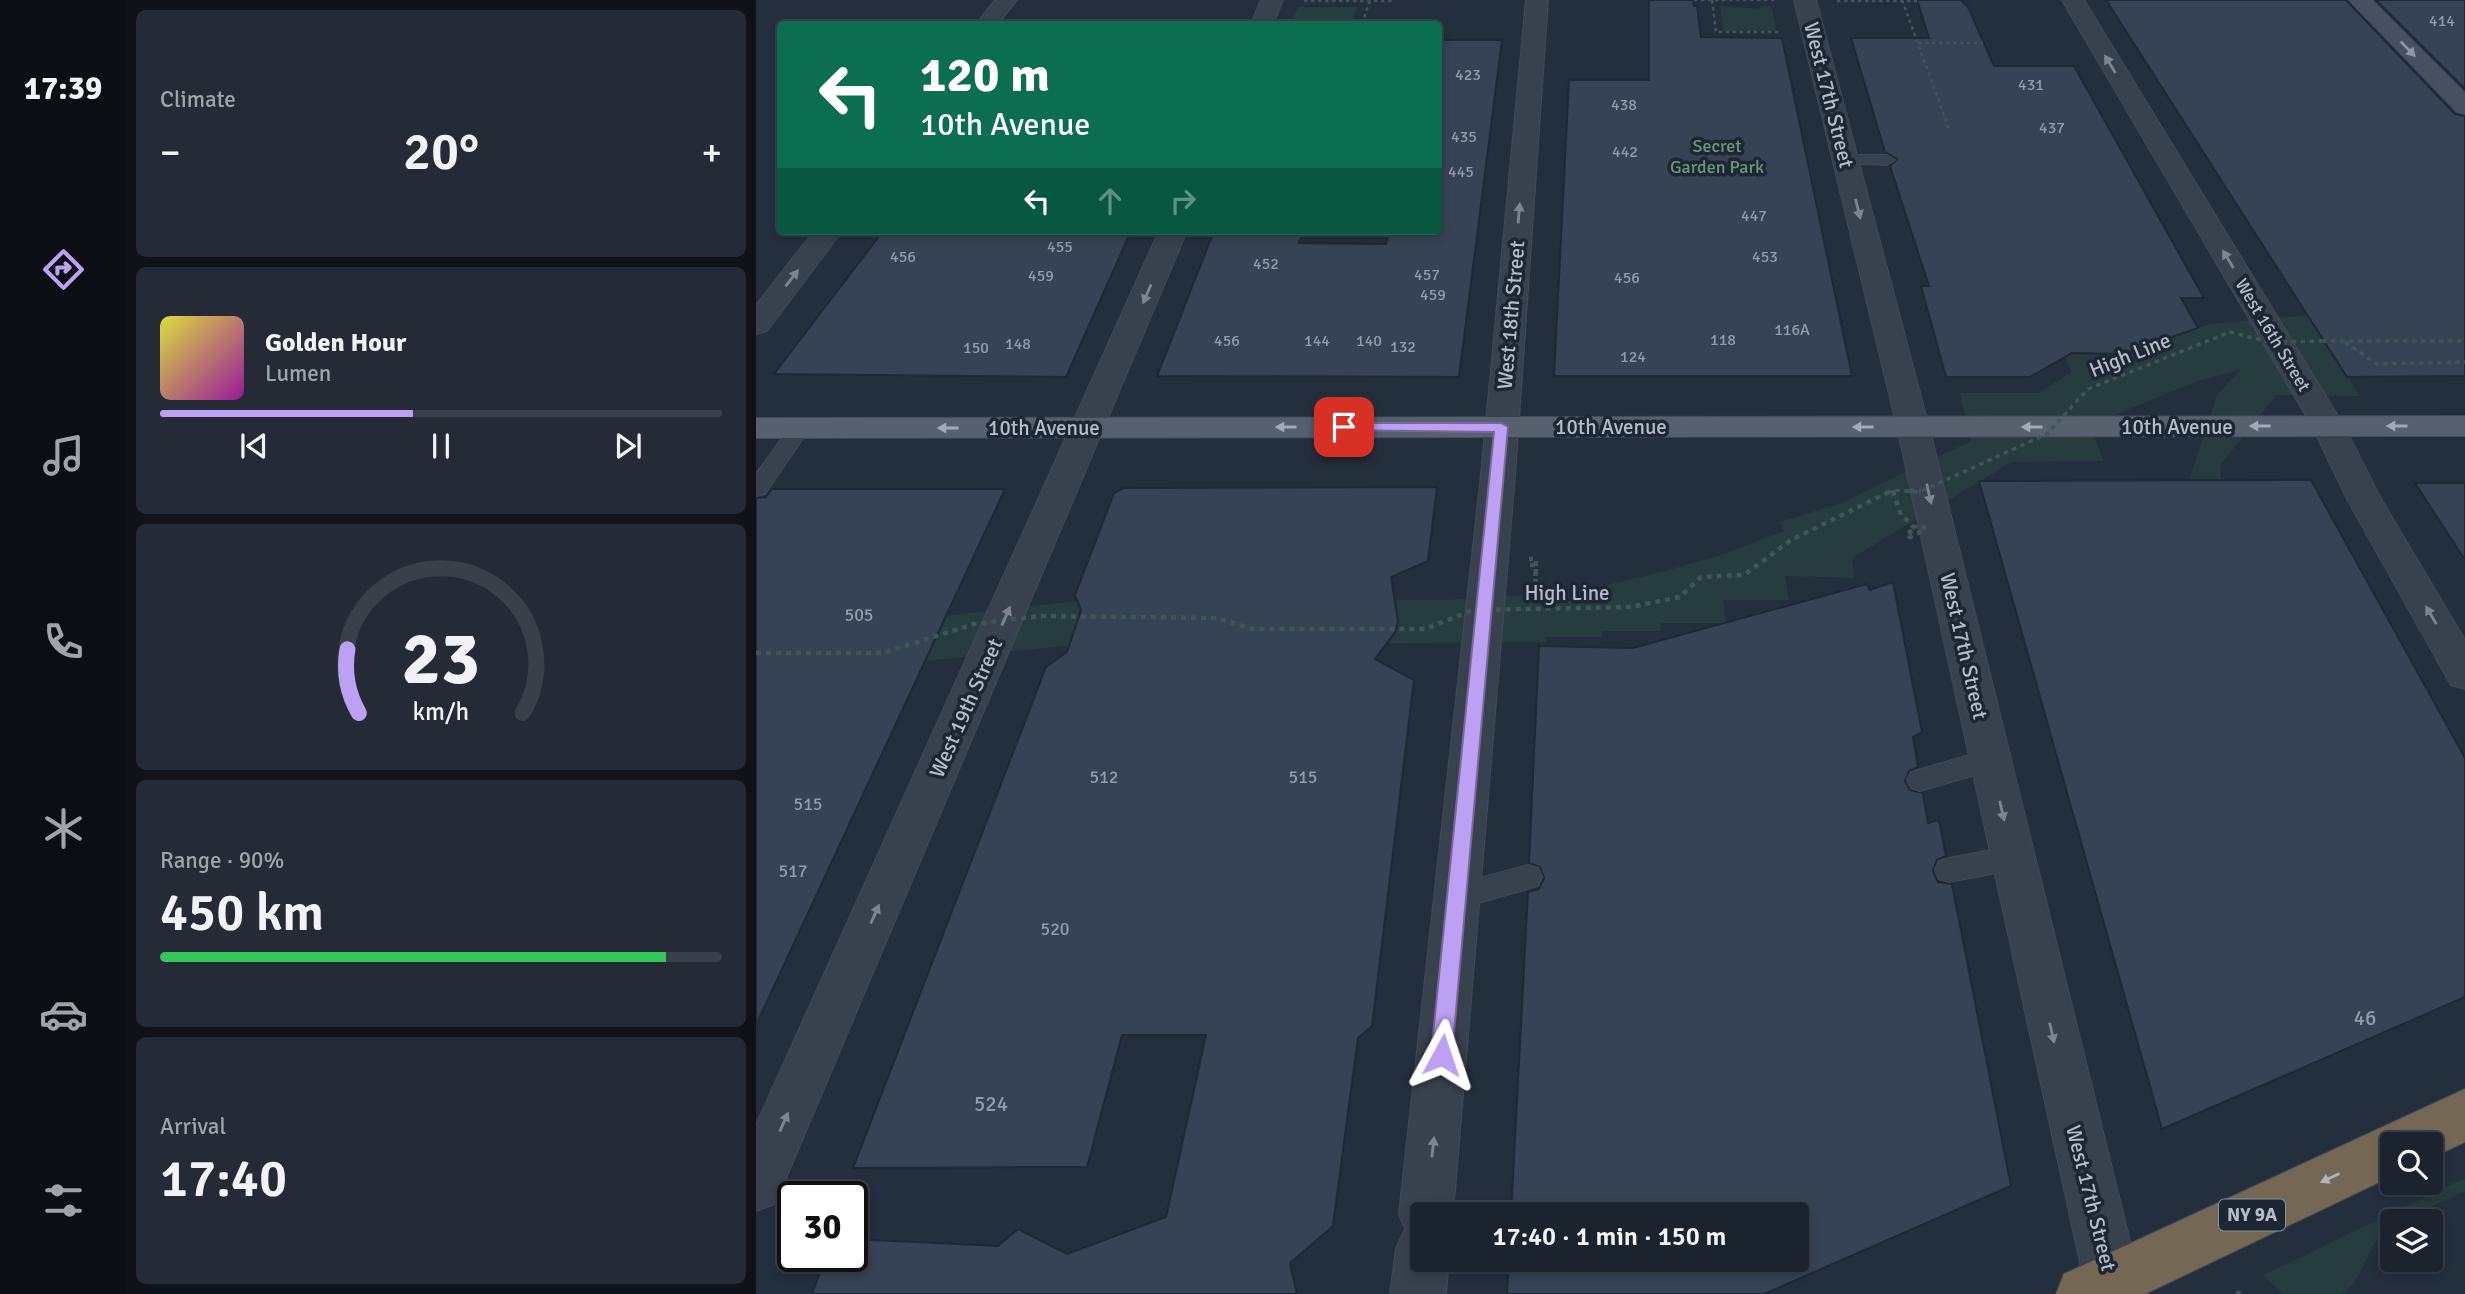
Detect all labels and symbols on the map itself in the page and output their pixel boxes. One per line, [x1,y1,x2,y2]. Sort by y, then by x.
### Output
house number: 414 [2429,11,2455,31]
street label: West 17th Street [1798,19,1860,171]
one-way arrow [2399,40,2415,57]
one-way arrow [2105,54,2117,74]
house number: 423 [1455,65,1481,85]
house number: 431 [2018,75,2044,95]
house number: 438 [1611,95,1637,115]
house number: 437 [2039,118,2065,138]
house number: 435 [1451,127,1477,147]
park label: Secret Garden Park [1670,135,1764,178]
house number: 442 [1612,142,1638,162]
house number: 445 [1448,162,1474,182]
one-way arrow [1853,198,1864,220]
one-way arrow [1514,202,1525,224]
house number: 447 [1741,206,1767,226]
house number: 455 [1047,237,1073,257]
street label: West 18th Street [1492,239,1530,391]
house number: 456 [890,247,916,267]
house number: 453 [1752,247,1778,267]
one-way arrow [2221,249,2234,268]
house number: 452 [1253,254,1279,274]
house number: 457 [1414,265,1440,285]
house number: 459 [1028,266,1054,286]
house number: 456 [1614,268,1640,288]
one-way arrow [785,269,799,287]
street label: West 16th Street [2231,274,2315,396]
one-way arrow [1141,284,1152,305]
house number: 459 [1420,285,1446,305]
house number: 116A [1774,320,1810,340]
street label: High Line [2086,327,2174,383]
house number: 118 [1710,330,1736,350]
house number: 456 [1214,331,1240,351]
house number: 144 [1304,331,1330,351]
house number: 140 [1356,331,1382,351]
house number: 148 [1005,334,1031,354]
house number: 132 [1390,337,1416,357]
house number: 150 [963,338,989,358]
house number: 124 [1620,347,1646,367]
pin [1314,397,1374,457]
street label: 10th Avenue [1555,414,1667,440]
street label: 10th Avenue [2121,414,2233,440]
street label: 10th Avenue [988,415,1100,441]
one-way arrow [2249,420,2271,432]
one-way arrow [2386,420,2408,432]
one-way arrow [1275,421,1297,433]
one-way arrow [1852,421,1874,433]
one-way arrow [2021,421,2043,433]
one-way arrow [936,422,958,434]
one-way arrow [1923,483,1934,505]
street label: West 17th Street [1935,570,1993,722]
street label: High Line [1524,580,1610,606]
house number: 505 [844,604,874,626]
one-way arrow [1001,605,1012,626]
one-way arrow [2425,605,2437,625]
street label: West 19th Street [924,634,1008,782]
house number: 512 [1089,766,1119,788]
house number: 515 [1288,766,1318,788]
house number: 515 [793,793,823,815]
one-way arrow [1996,800,2007,822]
house number: 517 [778,860,808,882]
one-way arrow [869,904,881,924]
house number: 520 [1040,918,1070,940]
house number: 46 [2354,1005,2376,1031]
position arrow [1405,1018,1479,1092]
one-way arrow [2047,1022,2058,1044]
house number: 524 [974,1091,1008,1117]
one-way arrow [778,1111,789,1132]
street label: West 17th Street [2060,1122,2122,1274]
one-way arrow [1427,1135,1438,1157]
one-way arrow [2320,1173,2341,1184]
speed limit sign: 30 [777,1181,868,1272]
road number: NY 9A [2219,1200,2285,1231]

